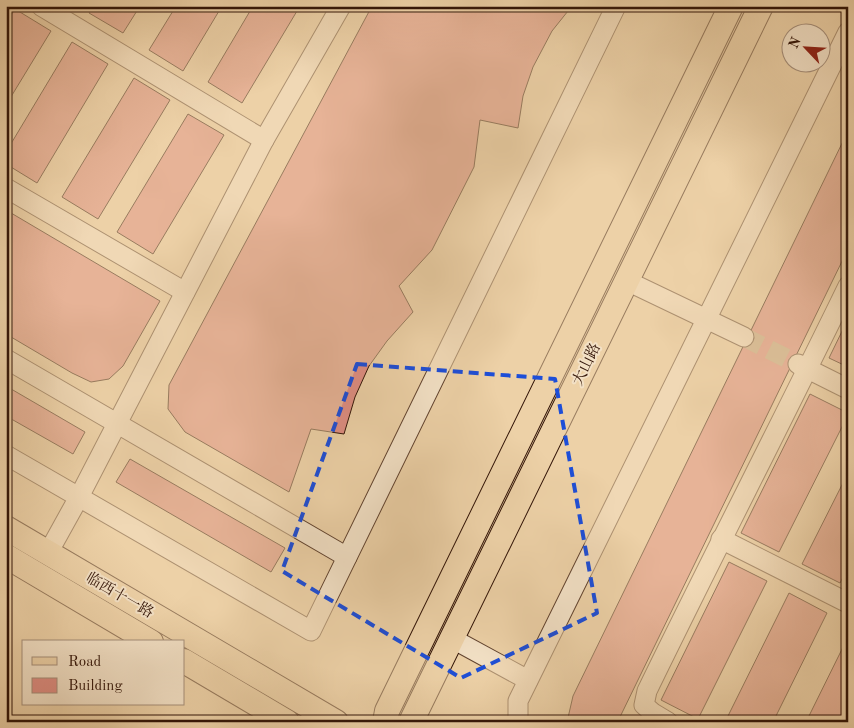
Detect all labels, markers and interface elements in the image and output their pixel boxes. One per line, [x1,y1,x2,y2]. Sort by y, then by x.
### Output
north arrow [782,22,832,72]
text: N [787,35,804,51]
street label: 大山路 [569,340,604,388]
street label: 临西十一路 [83,569,156,622]
legend [22,640,185,706]
text: Road [68,655,102,670]
text: Building [68,679,123,694]

